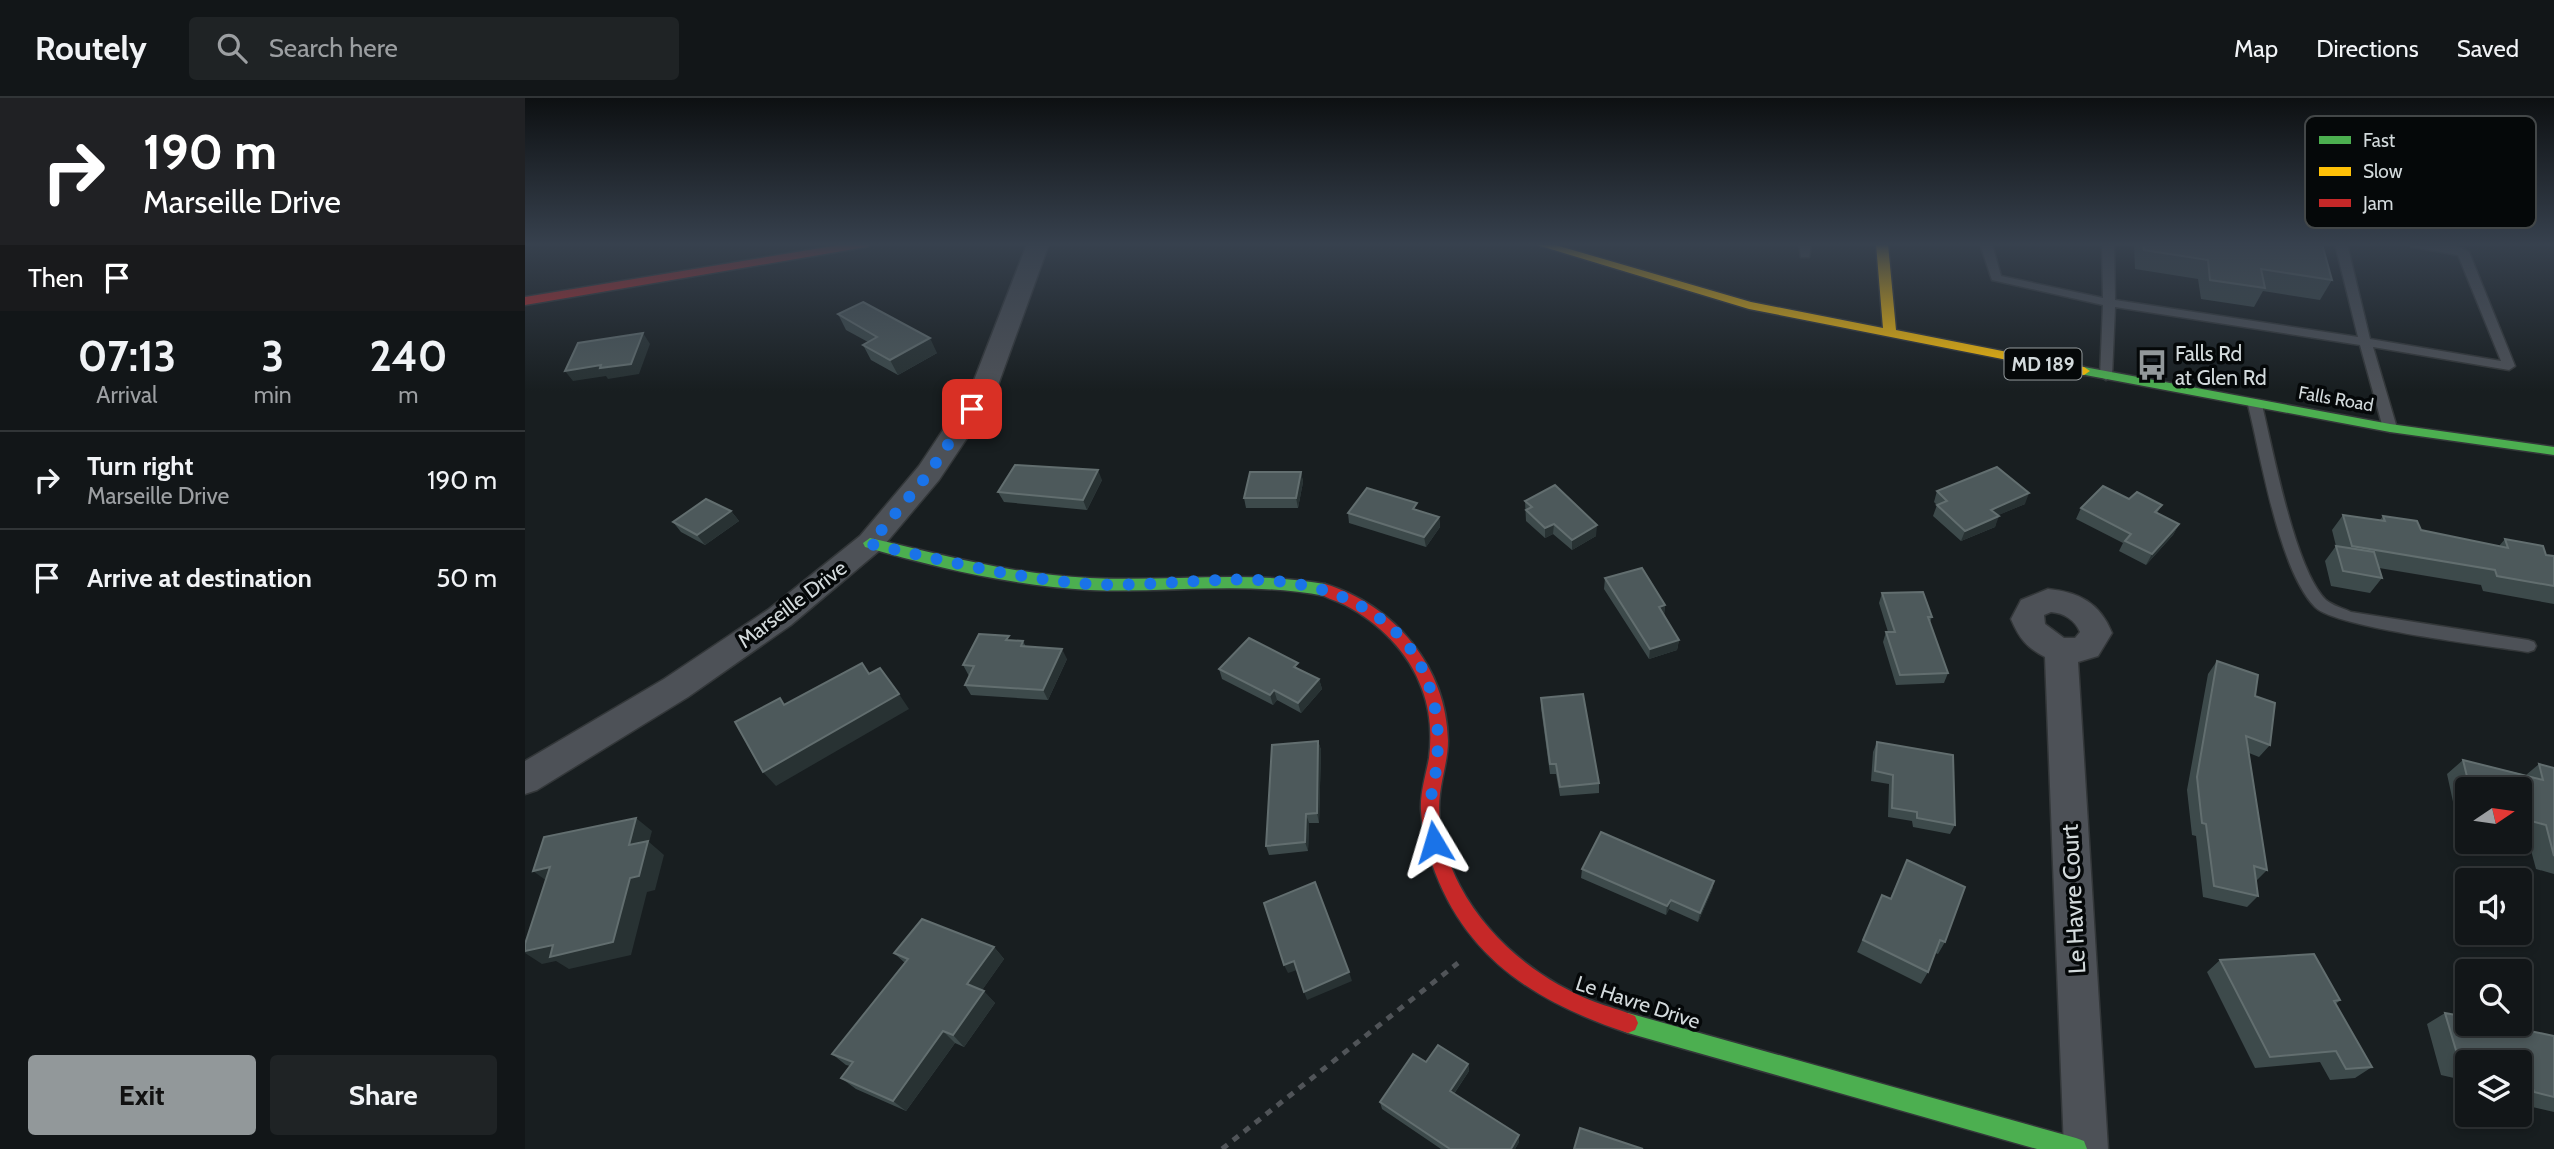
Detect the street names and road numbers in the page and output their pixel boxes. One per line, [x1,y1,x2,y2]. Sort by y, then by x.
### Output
road number: MD 189 [2005,348,2081,380]
street label: Falls Road [2297,382,2375,416]
street label: Marseille Drive [733,555,852,653]
street label: Le Havre Court [2055,823,2091,975]
street label: Le Havre Drive [1573,970,1704,1034]

